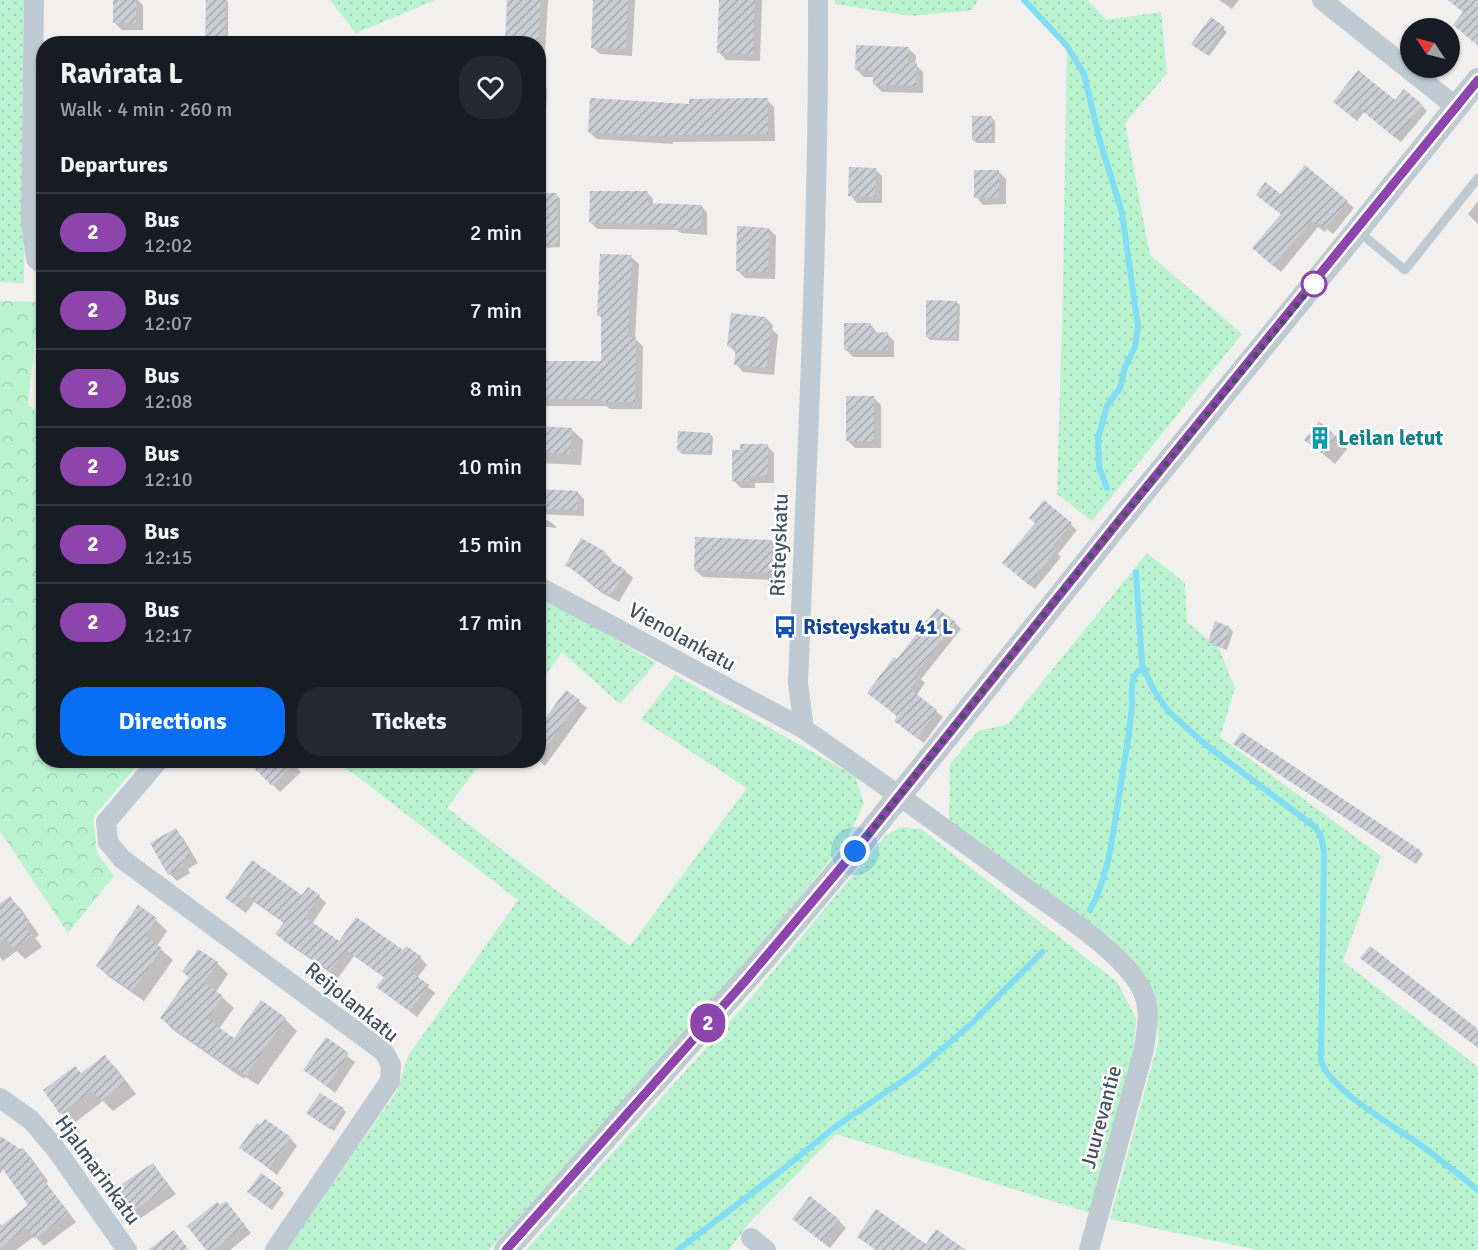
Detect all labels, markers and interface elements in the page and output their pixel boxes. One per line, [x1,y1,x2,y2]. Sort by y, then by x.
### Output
north arrow [1400,18,1460,78]
map controls [1400,18,1460,78]
button: heart [459,56,522,119]
text: Ravirata L [60,57,183,91]
text: Walk · 4 min · 260 m [60,97,232,122]
text: Departures [60,151,168,178]
text: Bus [144,206,179,233]
text: 2 [87,219,99,245]
text: 2 min [470,219,522,246]
text: 12:02 [144,233,193,258]
unlabelled marker [1301,271,1327,297]
text: Bus [144,284,179,311]
text: 2 [87,297,99,323]
text: 7 min [470,297,522,324]
text: 12:07 [144,311,193,336]
text: Bus [144,362,179,389]
text: 2 [87,375,99,401]
text: 8 min [470,375,522,402]
text: 12:08 [144,389,193,414]
building icon: Leilan letut [1307,425,1333,451]
place label: Leilan letut [1338,425,1443,451]
text: Bus [144,440,179,467]
text: 2 [87,453,99,479]
text: 10 min [458,453,522,480]
text: 12:10 [144,467,193,492]
street label: Risteyskatu [764,493,794,597]
text: Bus [144,518,179,545]
text: 2 [87,531,99,557]
text: 15 min [458,531,522,558]
text: 12:15 [144,545,193,570]
text: Bus [144,596,179,623]
street label: Vienolankatu [624,597,740,677]
text: 2 [87,609,99,635]
text: 17 min [458,609,522,636]
bus stop icon: Risteyskatu 41 L [772,614,798,640]
place label: Risteyskatu 41 L [803,614,953,640]
text: 12:17 [144,623,193,648]
button: Directions [60,687,285,756]
button: Tickets [297,687,522,756]
your location [840,836,870,866]
street label: Reijolankatu [300,956,404,1048]
line badge: 2 [688,1004,728,1042]
text: 2 [702,1010,714,1036]
street label: Juurevantie [1075,1063,1127,1171]
street label: Hjalmarinkatu [50,1110,146,1230]

